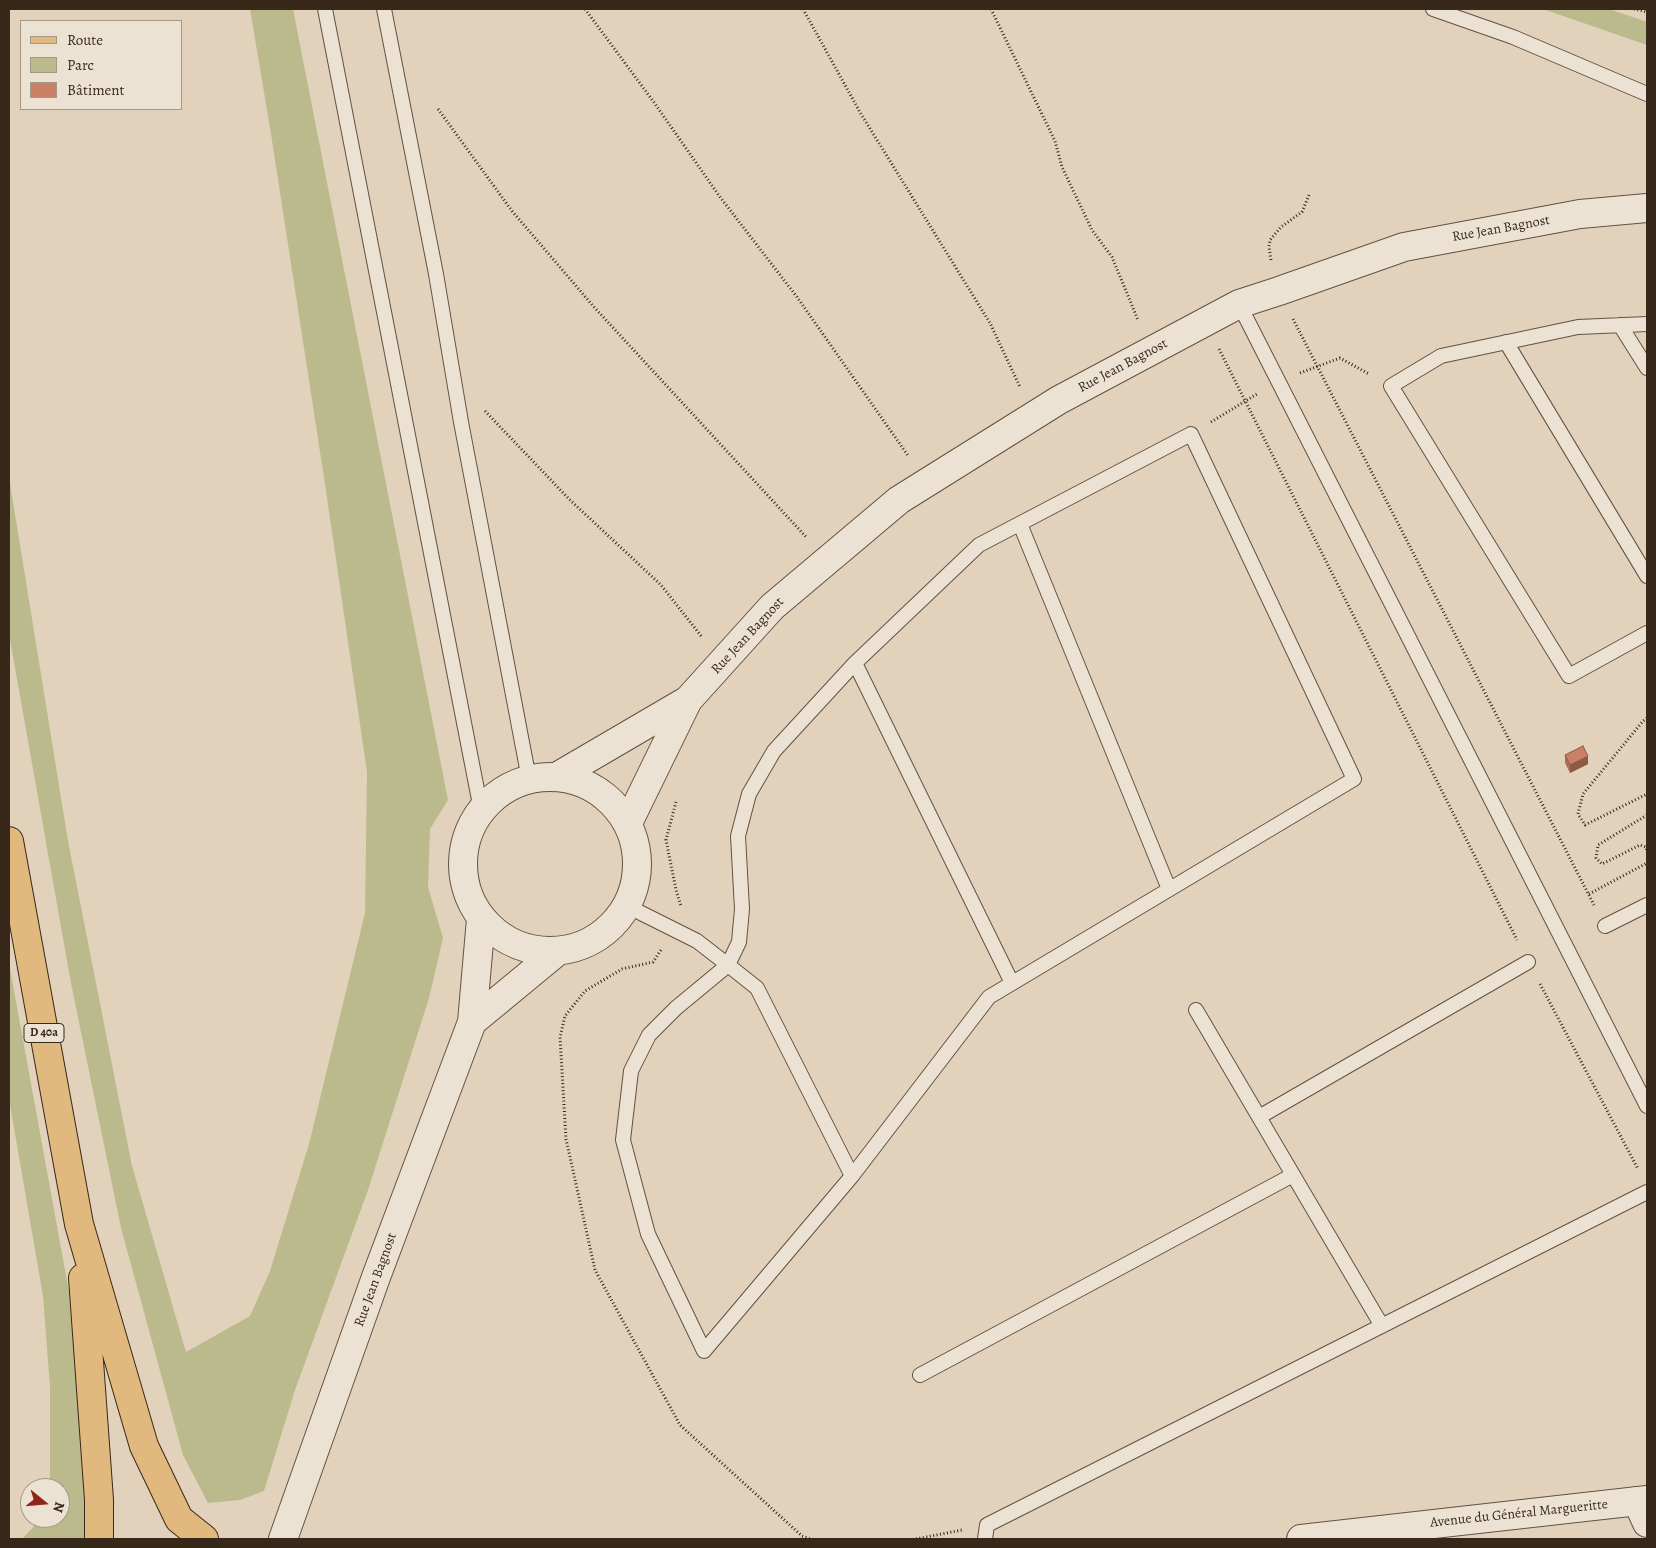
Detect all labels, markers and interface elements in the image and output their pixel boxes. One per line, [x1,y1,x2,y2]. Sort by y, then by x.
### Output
legend [20,20,182,110]
text: Route [67,30,103,50]
text: Parc [67,55,94,75]
text: Bâtiment [67,80,125,100]
street label: Rue Jean Bagnost [1451,212,1551,246]
street label: Rue Jean Bagnost [1075,335,1171,397]
street label: Rue Jean Bagnost [708,594,788,678]
road number: D 40a [24,1024,64,1042]
street label: Rue Jean Bagnost [351,1231,401,1329]
north arrow [20,1478,70,1528]
street label: Avenue du Général Margueritte [1429,1496,1609,1532]
text: N [48,1500,69,1515]

